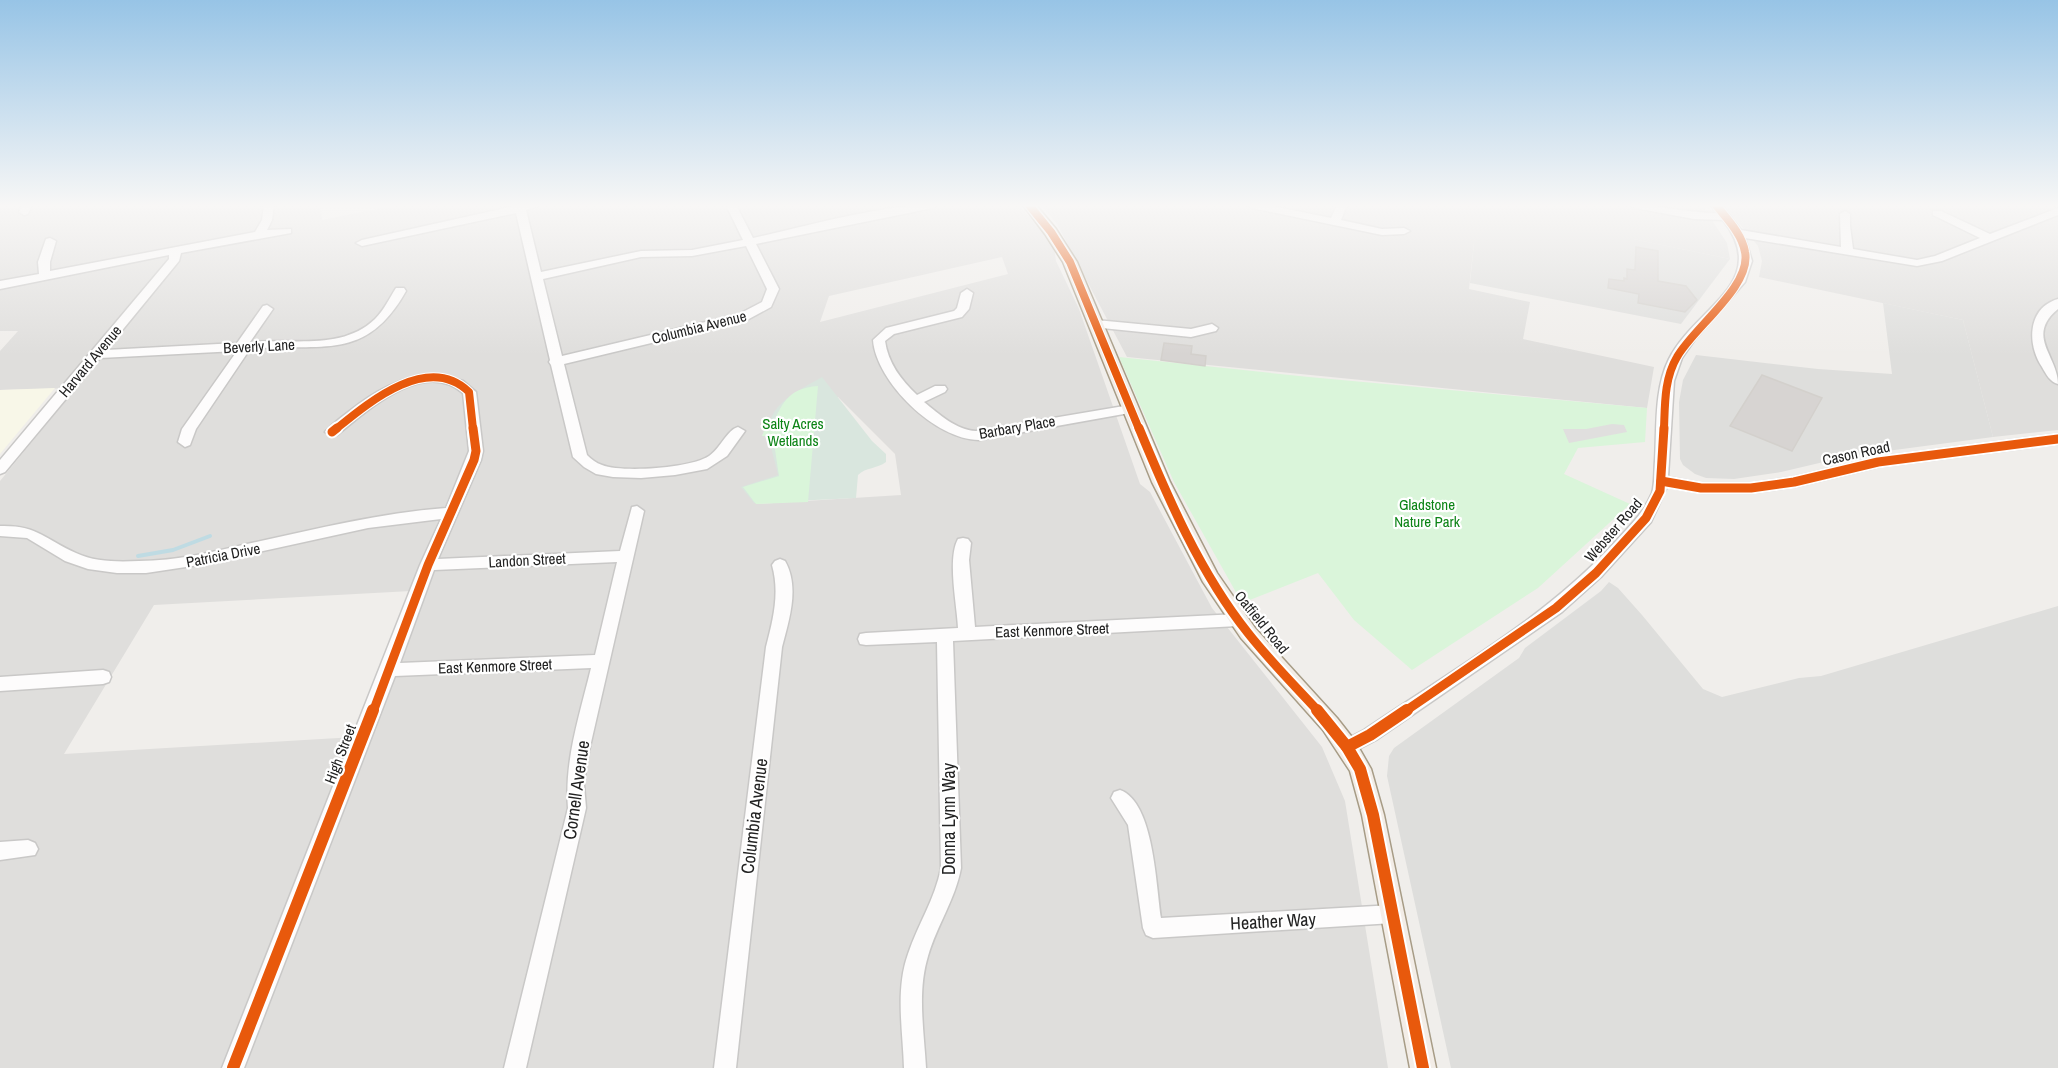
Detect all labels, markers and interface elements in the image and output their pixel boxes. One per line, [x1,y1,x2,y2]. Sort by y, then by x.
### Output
street label: Columbia Avenue [649,305,749,349]
street label: Harvard Avenue [54,320,126,401]
street label: Beverly Lane [223,334,296,358]
street label: Barbary Place [977,410,1057,444]
park label: Salty Acres Wetlands [762,413,824,451]
street label: Cason Road [1820,436,1892,470]
park label: Gladstone Nature Park [1394,494,1461,532]
street label: Webster Road [1579,494,1647,566]
street label: Patricia Drive [184,537,262,572]
street label: Landon Street [488,547,567,573]
street label: Oatfield Road [1230,586,1294,658]
street label: East Kenmore Street [995,617,1110,642]
street label: East Kenmore Street [438,653,553,678]
street label: High Street [319,721,361,787]
street label: Cornell Avenue [557,739,595,841]
street label: Columbia Avenue [735,757,773,875]
street label: Donna Lynn Way [936,762,961,875]
street label: Heather Way [1230,906,1317,936]

